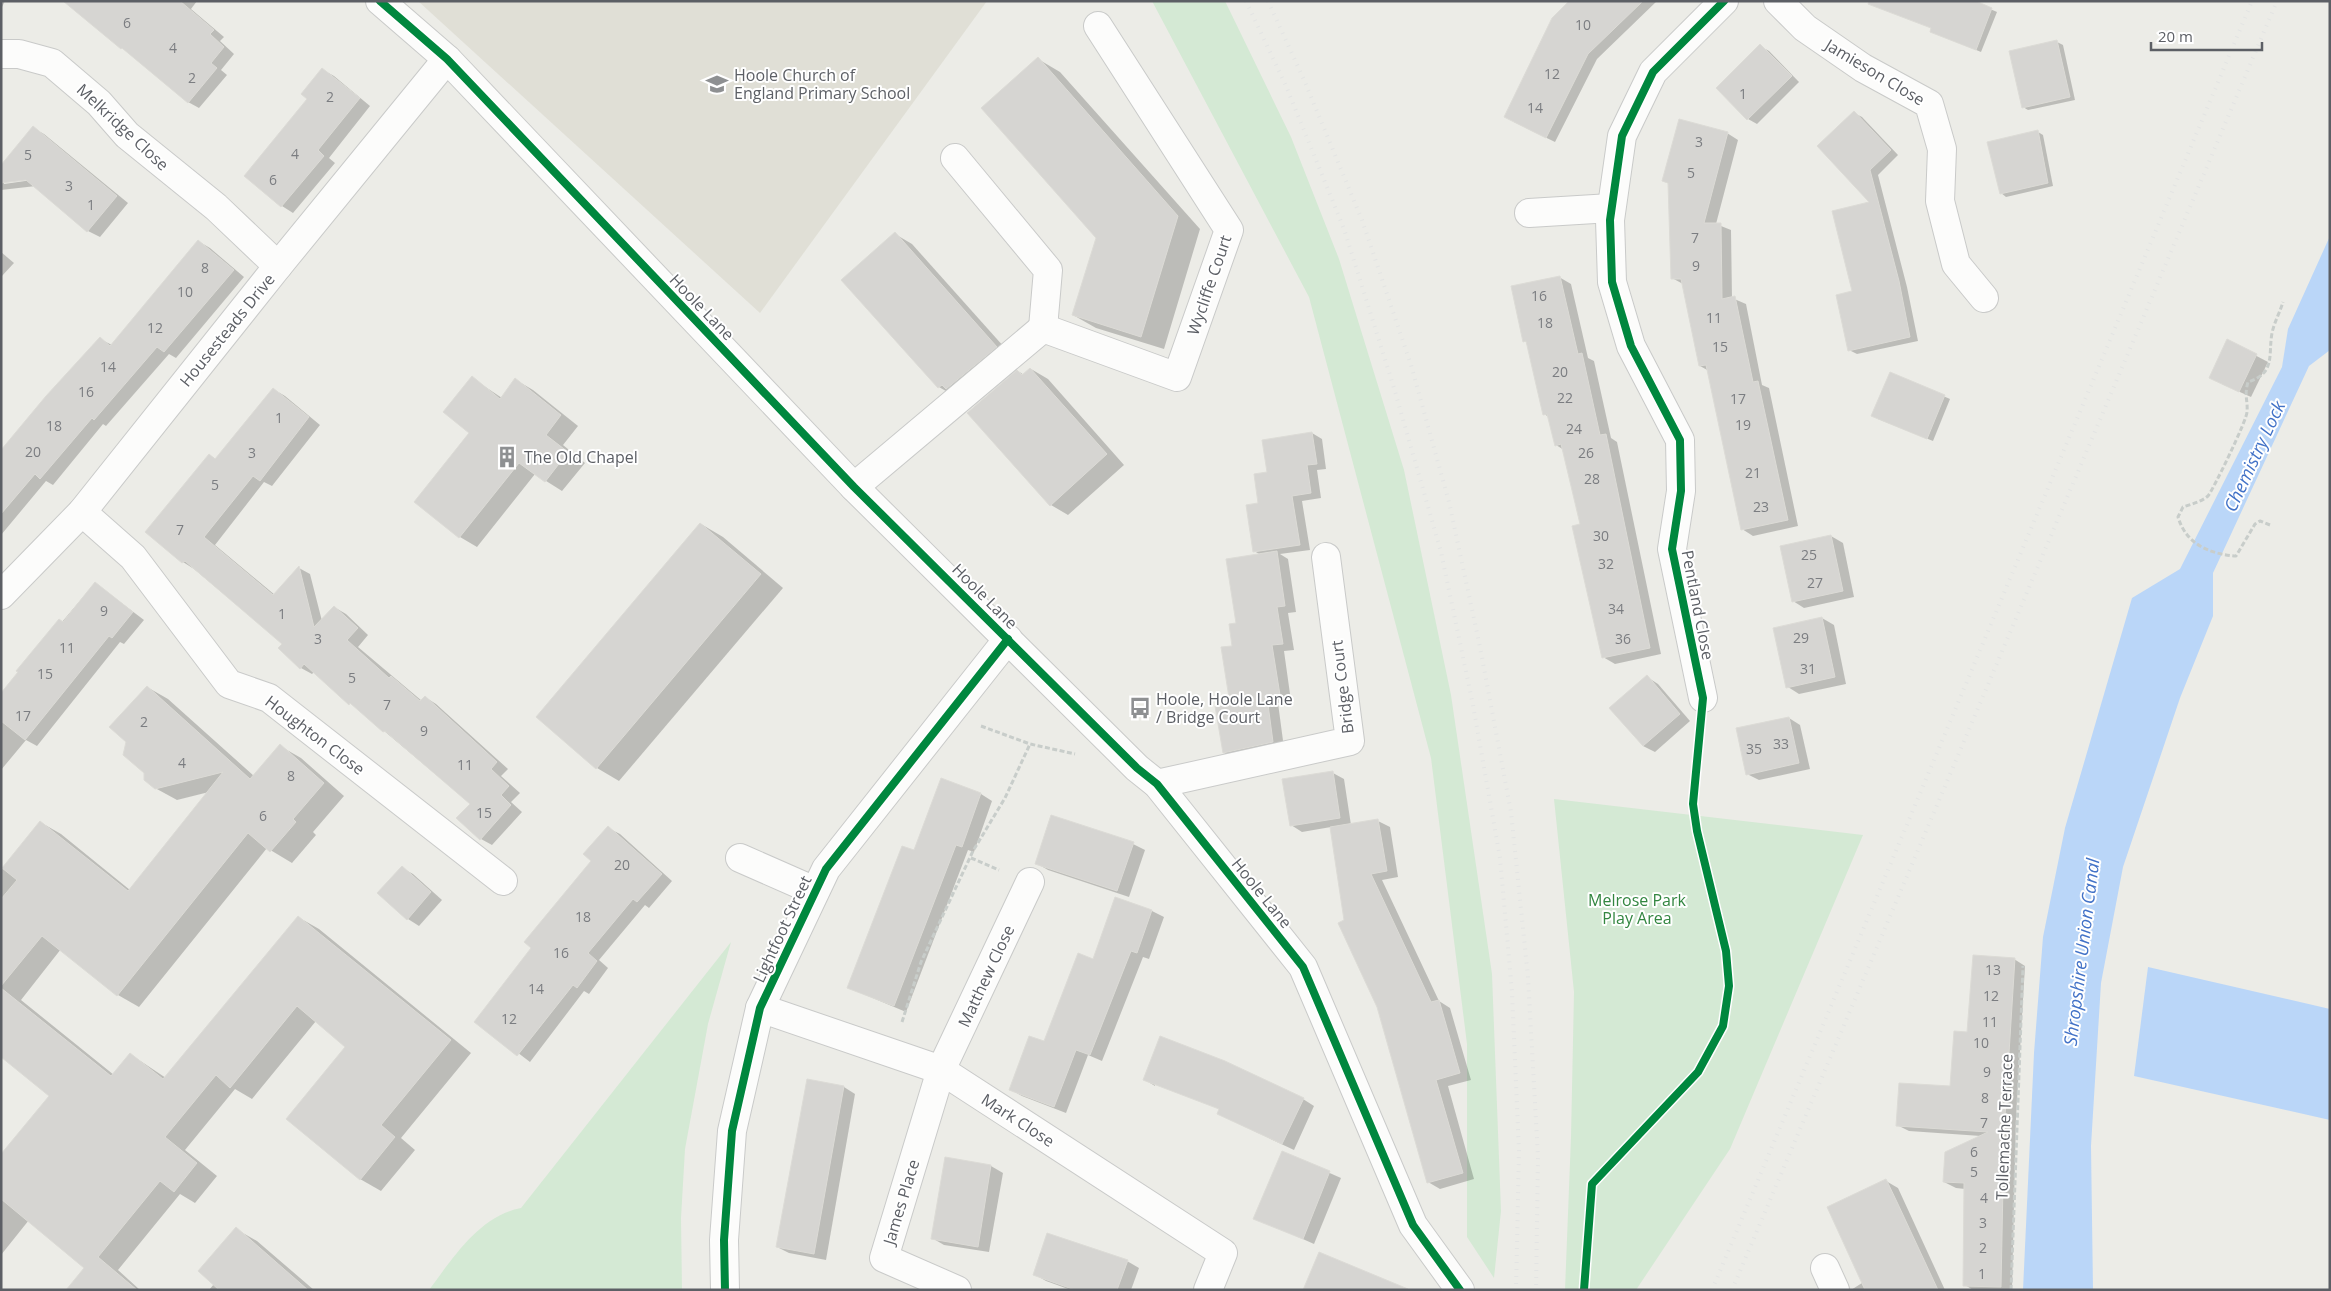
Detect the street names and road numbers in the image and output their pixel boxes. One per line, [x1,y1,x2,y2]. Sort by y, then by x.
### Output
street label: Jamieson Close [1819,33,1929,110]
street label: Melkridge Close [72,79,174,175]
street label: Wycliffe Court [1182,232,1236,338]
street label: Housesteads Drive [174,269,280,391]
street label: Hoole Lane [665,269,739,345]
street label: Pentland Close [1677,548,1719,662]
street label: Hoole Lane [947,558,1023,634]
street label: Bridge Court [1325,639,1359,735]
street label: Houghton Close [261,690,369,780]
street label: Hoole Lane [1227,853,1297,933]
street label: Lightfoot Street [748,872,817,986]
street label: Matthew Close [953,921,1019,1031]
street label: Tollemache Terrace [1990,1054,2018,1200]
street label: Mark Close [977,1088,1059,1152]
street label: James Place [877,1157,924,1249]

